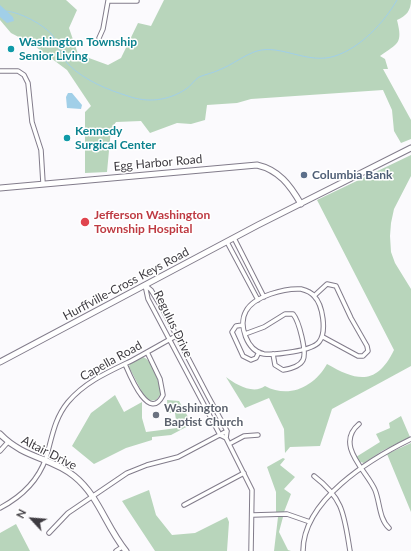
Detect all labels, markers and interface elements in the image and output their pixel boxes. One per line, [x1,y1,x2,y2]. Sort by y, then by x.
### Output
place label: Washington Township Senior Living [19,35,137,63]
marker: Washington Township Senior Living [6,44,16,54]
place label: Kennedy Surgical Center [75,124,156,152]
marker: Kennedy Surgical Center [62,133,72,143]
street label: Egg Harbor Road [113,152,203,174]
place label: Columbia Bank [312,168,392,182]
marker: Columbia Bank [299,170,309,180]
place label: Jefferson Washington Township Hospital [94,208,210,236]
marker: Jefferson Washington Township Hospital [79,216,91,228]
street label: Hurffville-Cross Keys Road [61,245,191,323]
street label: Regulus Drive [151,288,195,360]
street label: Capella Road [78,338,144,384]
place label: Washington Baptist Church [164,401,243,429]
marker: Washington Baptist Church [151,410,161,420]
street label: Altair Drive [19,433,79,473]
north arrow [12,499,52,539]
text: N [13,507,28,520]

